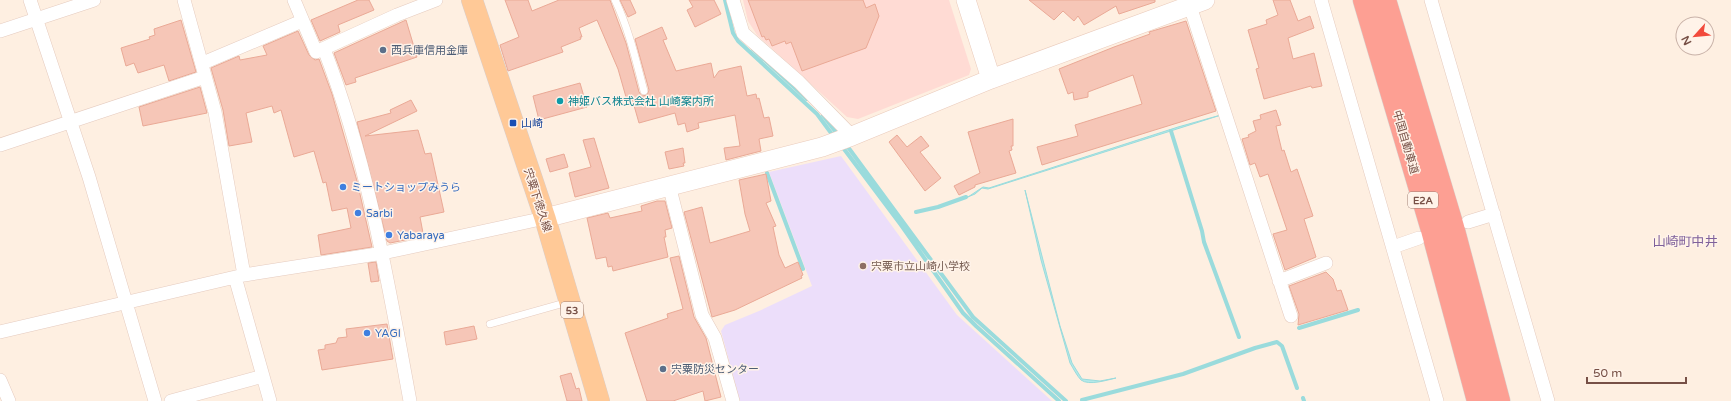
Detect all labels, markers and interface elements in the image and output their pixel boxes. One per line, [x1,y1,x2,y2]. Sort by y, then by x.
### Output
north arrow [1675,16,1715,56]
text: N [1679,33,1694,47]
place label: 西兵庫信用金庫 [391,44,468,57]
marker: 西兵庫信用金庫 [378,45,388,55]
place label: 神姫バス株式会社 山崎案内所 [568,95,715,108]
marker: 神姫バス株式会社 山崎案内所 [555,96,565,106]
street label: 中国自動車道 [1390,109,1421,176]
place label: 山崎 [521,117,543,130]
marker: 山崎 [508,118,518,128]
street label: 宍粟下徳久線 [521,167,554,234]
place label: ミートショップみうら [351,181,461,194]
marker: ミートショップみうら [338,182,348,192]
road number: E2A [1408,192,1438,208]
place label: Sarbi [366,207,393,220]
marker: Sarbi [353,208,363,218]
place label: Yabaraya [397,229,445,242]
marker: Yabaraya [384,230,394,240]
district label: 山崎町中井 [1652,234,1718,250]
place label: 宍粟市立山崎小学校 [871,260,970,273]
marker: 宍粟市立山崎小学校 [858,261,868,271]
road number: 53 [561,302,583,318]
place label: YAGI [375,327,401,340]
marker: YAGI [362,328,372,338]
scale bar [1587,359,1686,385]
place label: 宍粟防災センター [671,363,759,376]
marker: 宍粟防災センター [658,364,668,374]
text: 50 m [1593,366,1622,380]

